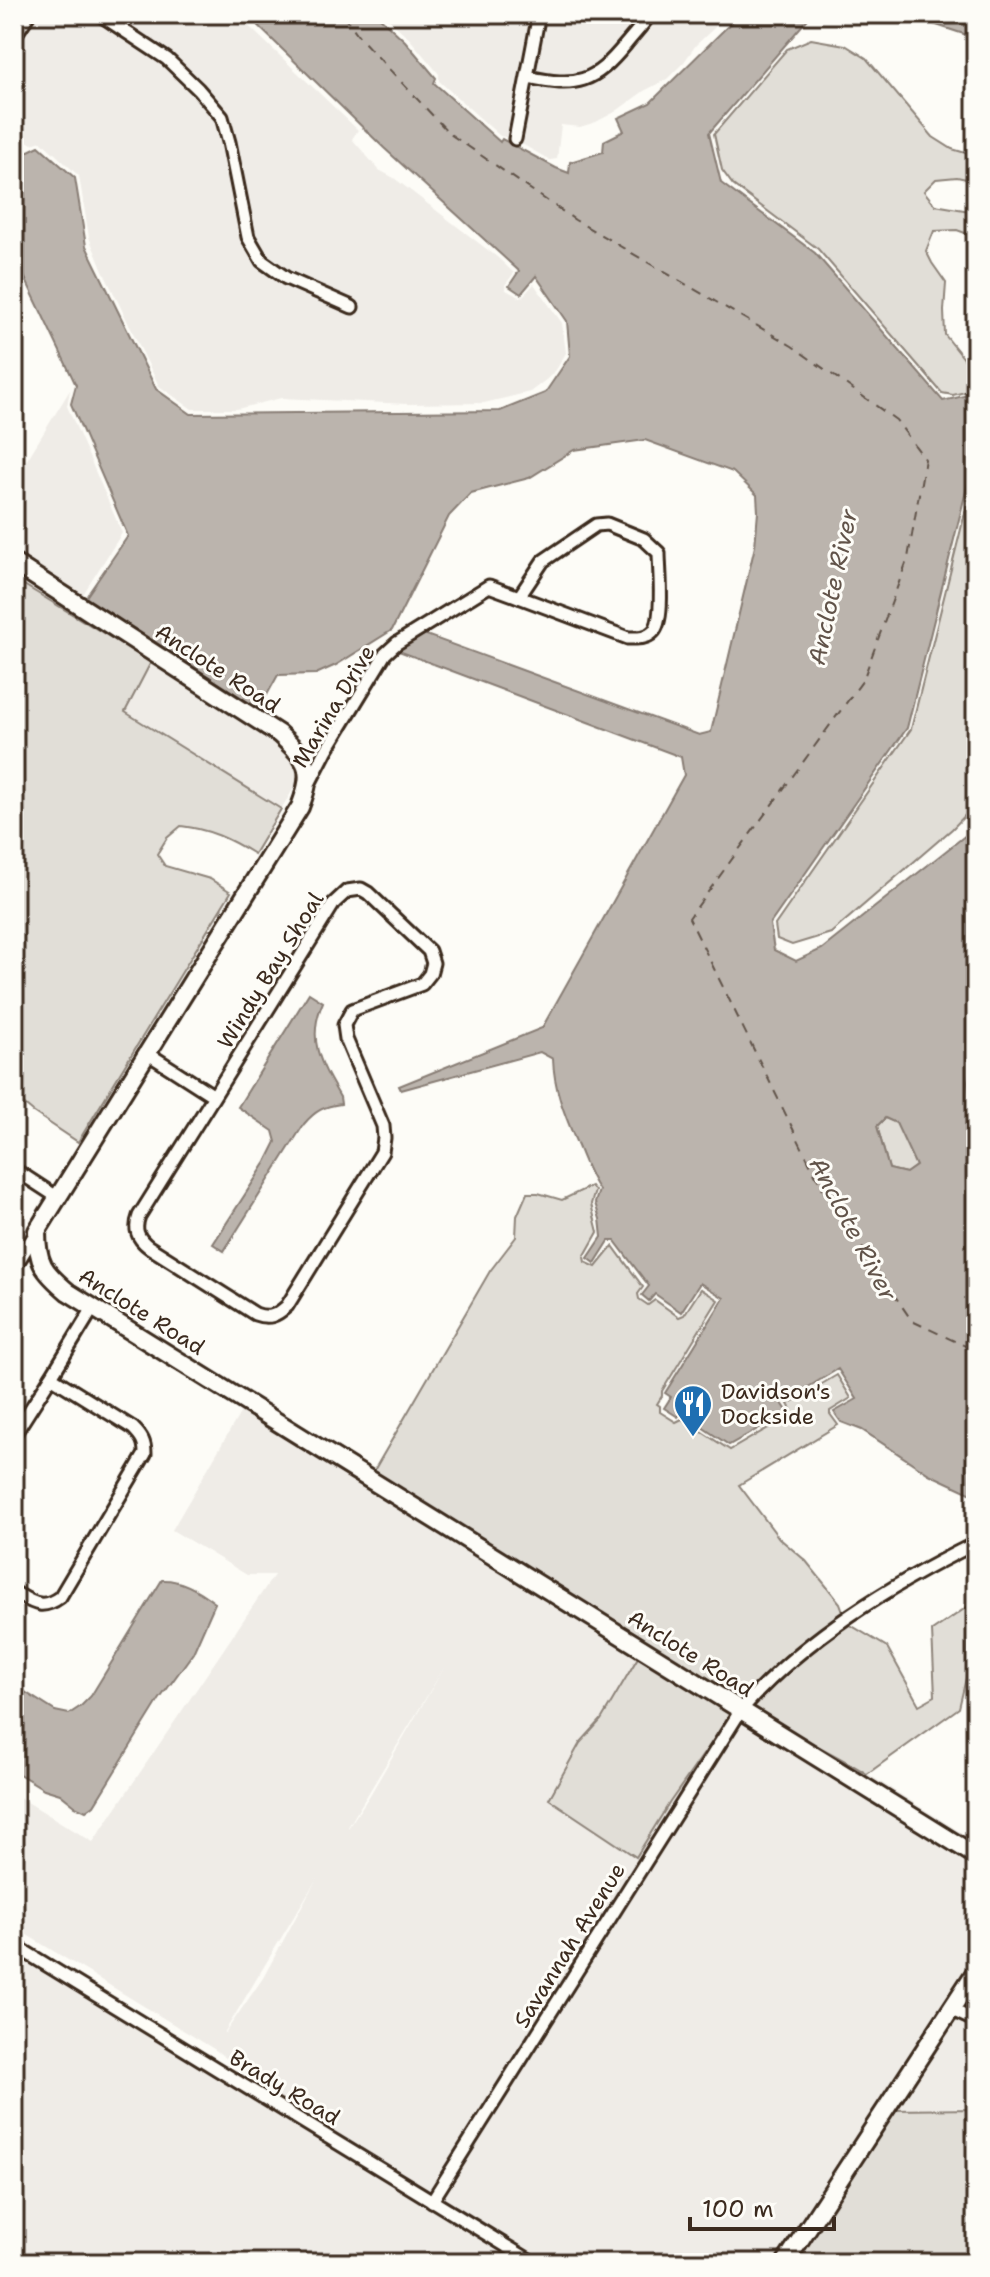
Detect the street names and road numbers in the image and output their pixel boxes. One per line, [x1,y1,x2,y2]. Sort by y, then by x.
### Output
street label: Anclote Road [150,617,286,720]
street label: Marina Drive [285,639,382,773]
street label: Windy Bay Shoal [211,886,330,1054]
street label: Anclote Road [73,1261,210,1362]
street label: Anclote Road [622,1603,759,1704]
street label: Savannah Avenue [507,1857,632,2033]
street label: Brady Road [224,2043,346,2132]

